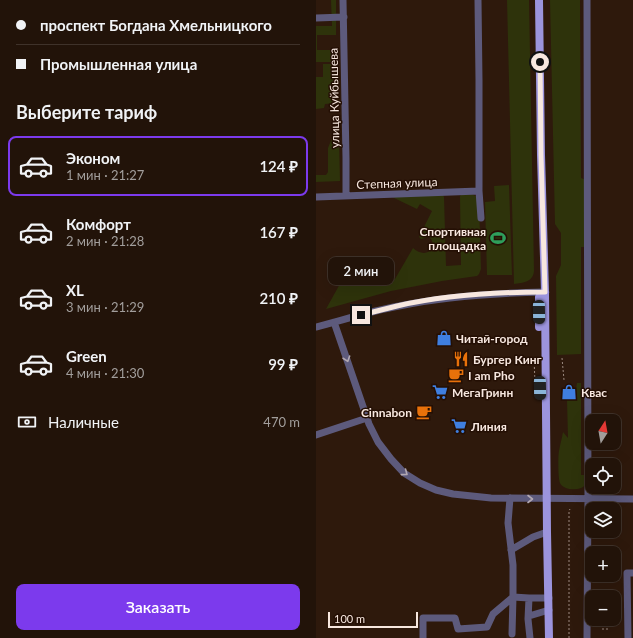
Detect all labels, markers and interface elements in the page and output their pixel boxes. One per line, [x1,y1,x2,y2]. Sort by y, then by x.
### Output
text: проспект Богдана Хмельницкого [40,16,272,34]
street label: улица Куйбышева [326,48,342,148]
route start [531,53,549,71]
text: Промышленная улица [40,55,197,73]
text: Выберите тариф [16,101,157,123]
icon: car [18,148,54,184]
text: Эконом [66,149,120,167]
text: 124 ₽ [259,157,298,175]
text: 1 мин · 21:27 [66,167,144,183]
street label: Степная улица [356,174,438,192]
icon: car [18,214,54,250]
text: Комфорт [66,215,131,233]
text: 167 ₽ [259,223,298,241]
place label: Спортивная площадка [419,224,486,253]
sports icon: Спортивная площадка [489,229,507,247]
text: 2 мин · 21:28 [66,233,144,249]
callout: 2 мин [328,257,394,285]
text: 2 мин [344,263,378,279]
icon: car [18,280,54,316]
text: XL [66,281,84,299]
text: 210 ₽ [259,289,298,307]
text: 3 мин · 21:29 [66,299,144,315]
car [533,300,545,324]
route end [352,306,370,324]
shop icon: Читай-город [435,329,453,347]
place label: Читай-город [456,331,528,346]
icon: car [18,346,54,382]
text: Green [66,347,107,365]
restaurant icon: Бургер Кинг [452,350,470,368]
place label: Бургер Кинг [473,352,542,367]
text: 99 ₽ [268,355,298,373]
one-way arrow [342,356,351,363]
text: 4 мин · 21:30 [66,365,144,381]
cafe icon: I am Pho [447,366,465,384]
place label: I am Pho [468,368,515,383]
car [534,376,546,400]
supermarket icon: МегаГринн [431,383,449,401]
shop icon: Квас [560,383,578,401]
place label: МегаГринн [452,385,513,400]
place label: Квас [581,385,607,400]
cafe icon: Cinnabon [415,403,433,421]
place label: Cinnabon [361,405,412,420]
icon: cash [16,411,38,433]
text: Наличные [48,413,119,431]
text: 470 m [263,414,300,430]
north arrow [585,414,621,450]
map controls [585,414,621,626]
supermarket icon: Линия [450,417,468,435]
place label: Линия [470,419,507,434]
button: locate [585,458,621,494]
one-way arrow [401,468,408,475]
one-way arrow [527,495,533,503]
button: layers [585,502,621,538]
button: + [585,546,621,582]
button: Заказать [16,584,300,630]
button: − [585,590,621,626]
scale bar [328,610,418,629]
text: 100 m [334,612,365,625]

